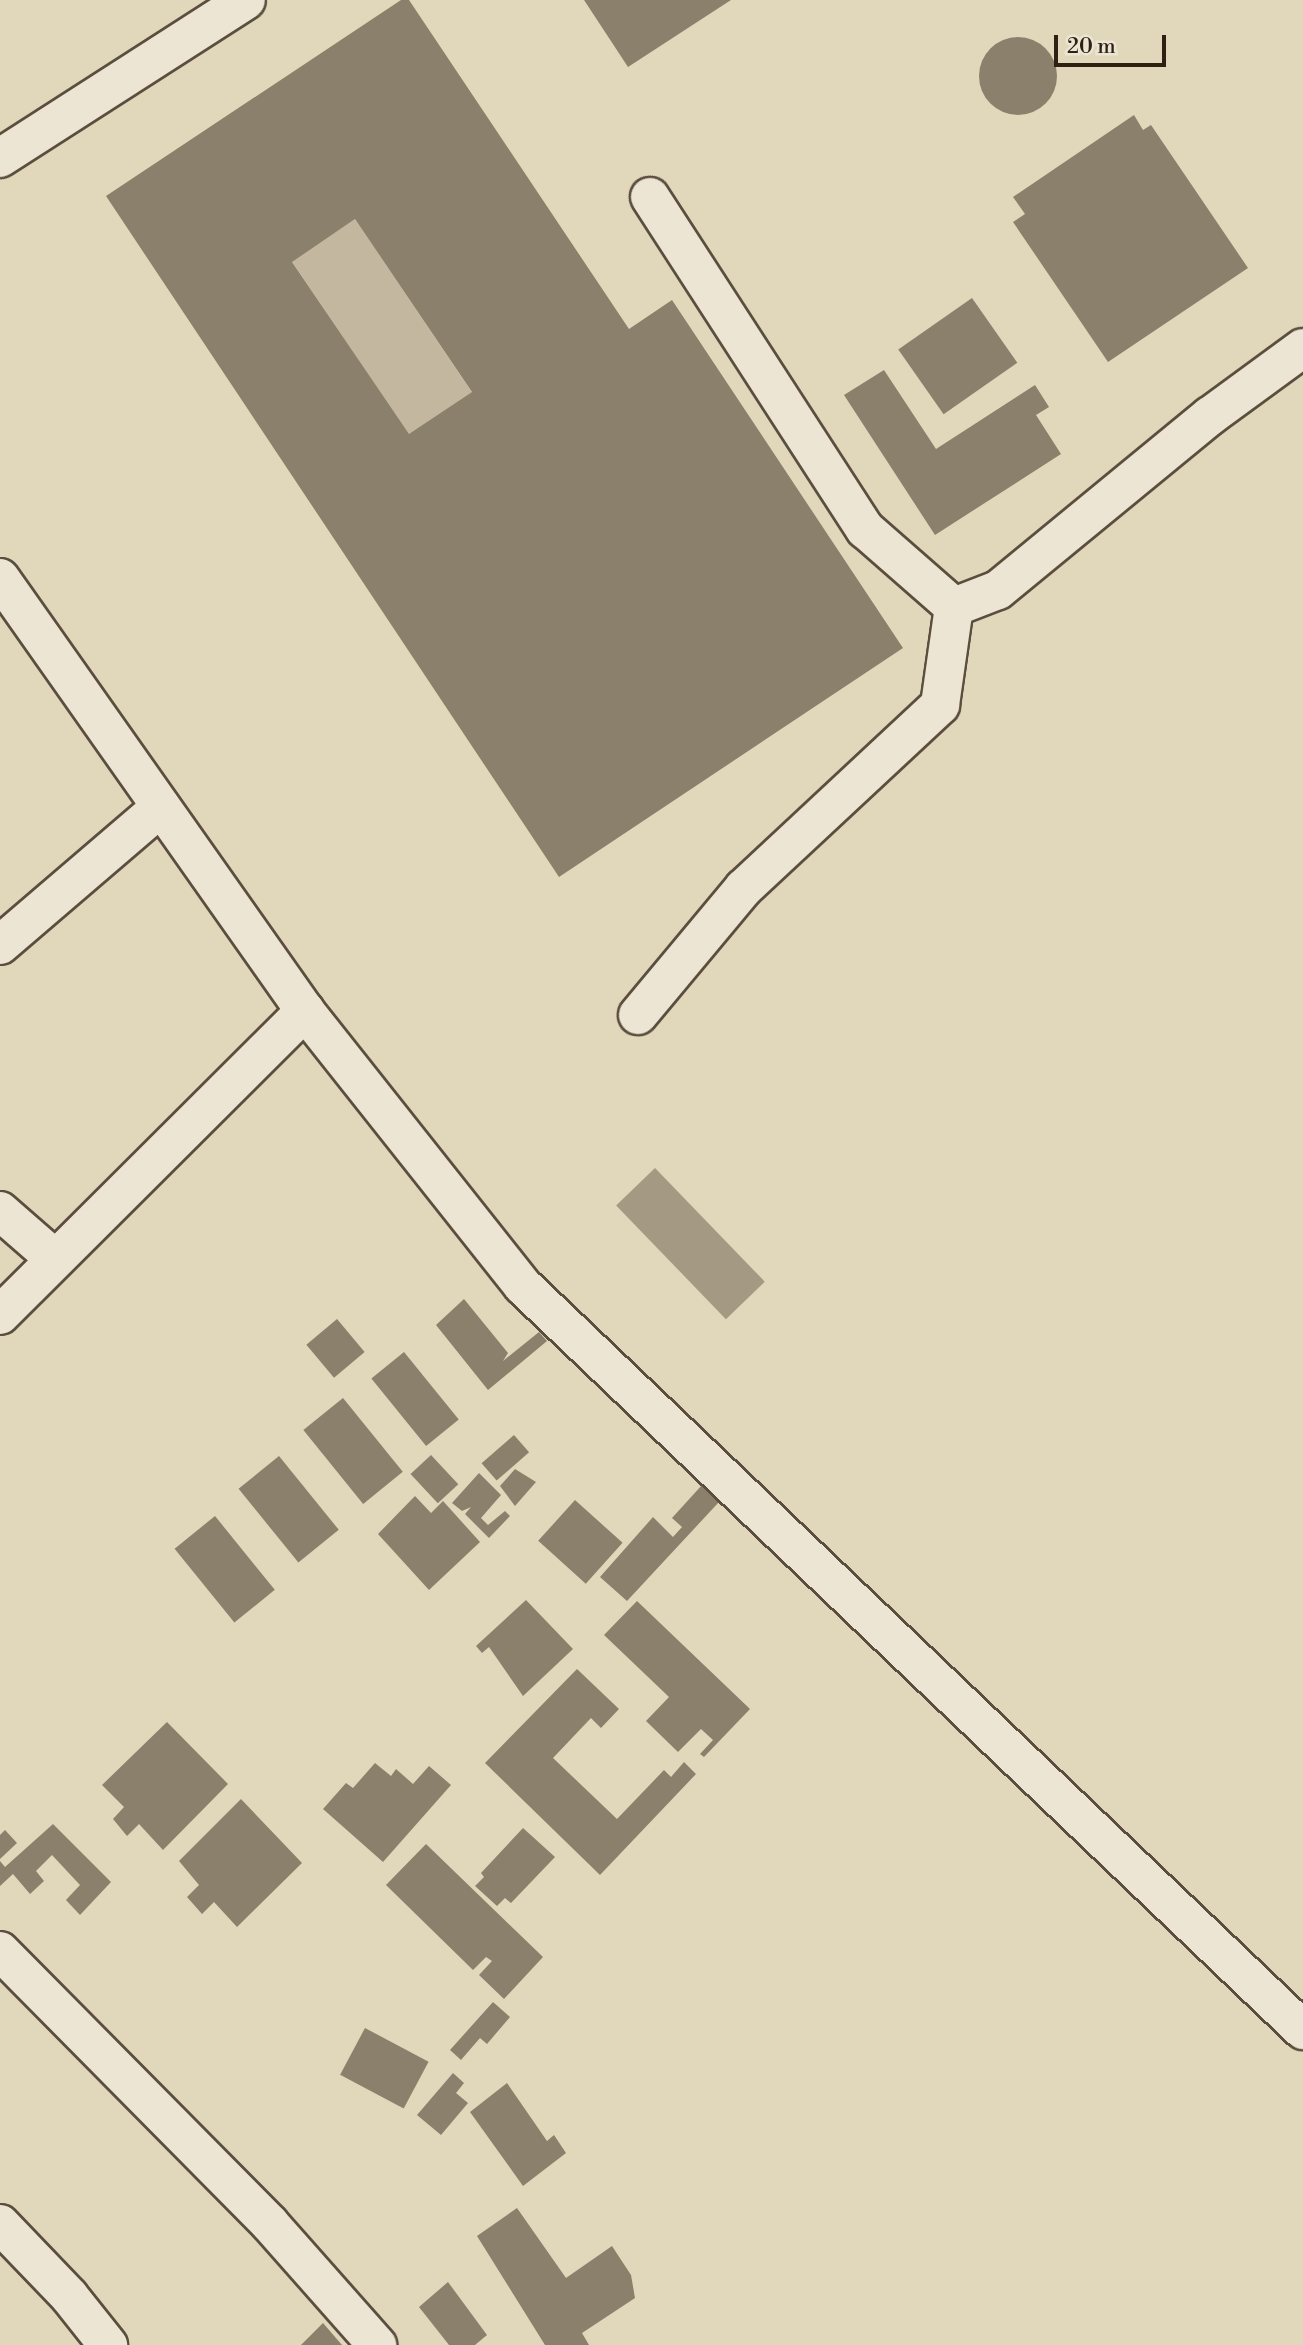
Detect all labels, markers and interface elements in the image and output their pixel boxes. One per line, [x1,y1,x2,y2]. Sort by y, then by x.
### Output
scale bar [1058,21,1170,65]
text: 20 m [1067,34,1116,60]

